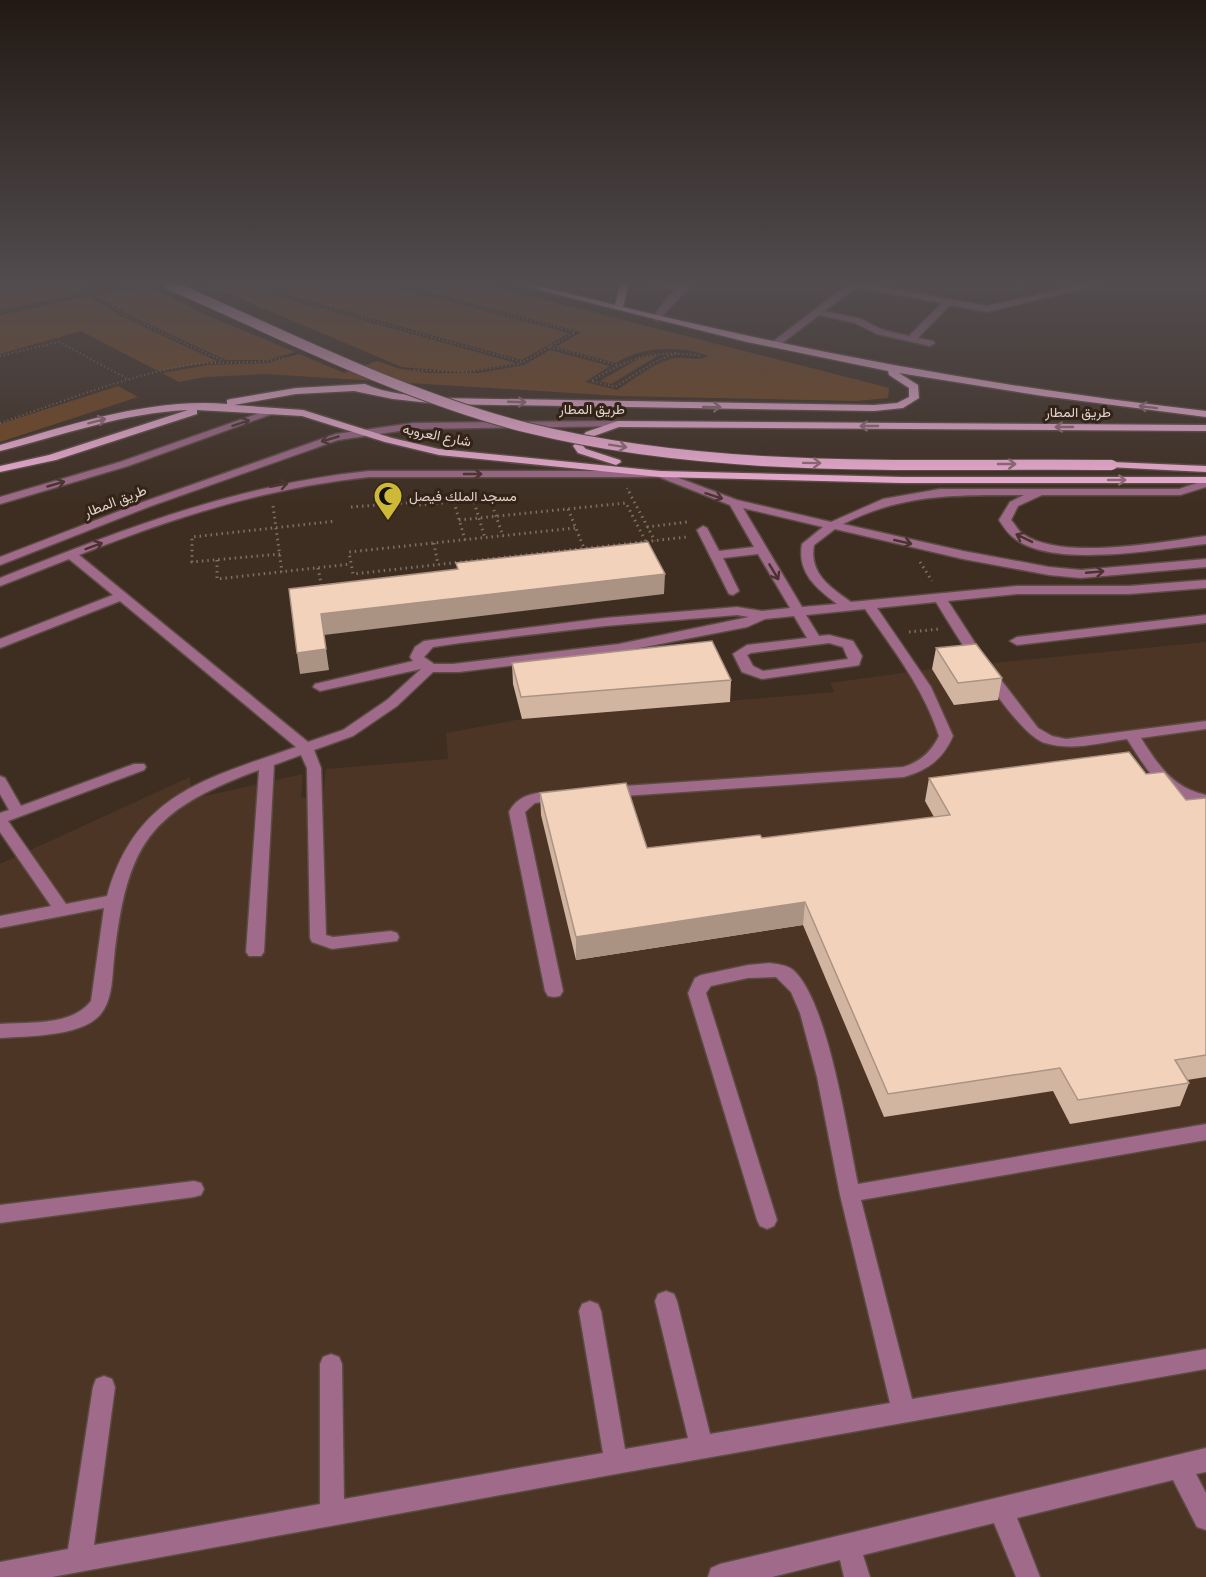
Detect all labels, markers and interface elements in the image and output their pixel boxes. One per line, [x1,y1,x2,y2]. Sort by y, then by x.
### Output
one-way arrow [506,397,526,408]
street label: طريق المطار [558,398,625,419]
street label: طريق المطار [1044,401,1111,422]
one-way arrow [1138,401,1158,412]
one-way arrow [701,402,721,413]
one-way arrow [87,414,106,426]
one-way arrow [231,417,250,428]
street label: شارع العروبه [401,418,473,452]
one-way arrow [859,420,879,432]
one-way arrow [1054,421,1074,433]
one-way arrow [321,434,340,445]
one-way arrow [608,440,628,451]
one-way arrow [802,457,822,469]
one-way arrow [997,458,1017,470]
one-way arrow [463,468,483,480]
one-way arrow [1107,474,1127,486]
one-way arrow [46,478,65,489]
street label: طريق المطار [79,479,149,523]
one-way arrow [269,479,288,490]
mosque icon: مسجد الملك فيصل [372,480,404,522]
place label: مسجد الملك فيصل [409,485,517,506]
one-way arrow [704,491,723,502]
one-way arrow [1016,532,1034,544]
one-way arrow [894,536,913,548]
one-way arrow [84,540,103,551]
one-way arrow [768,563,780,580]
one-way arrow [1085,567,1105,578]

